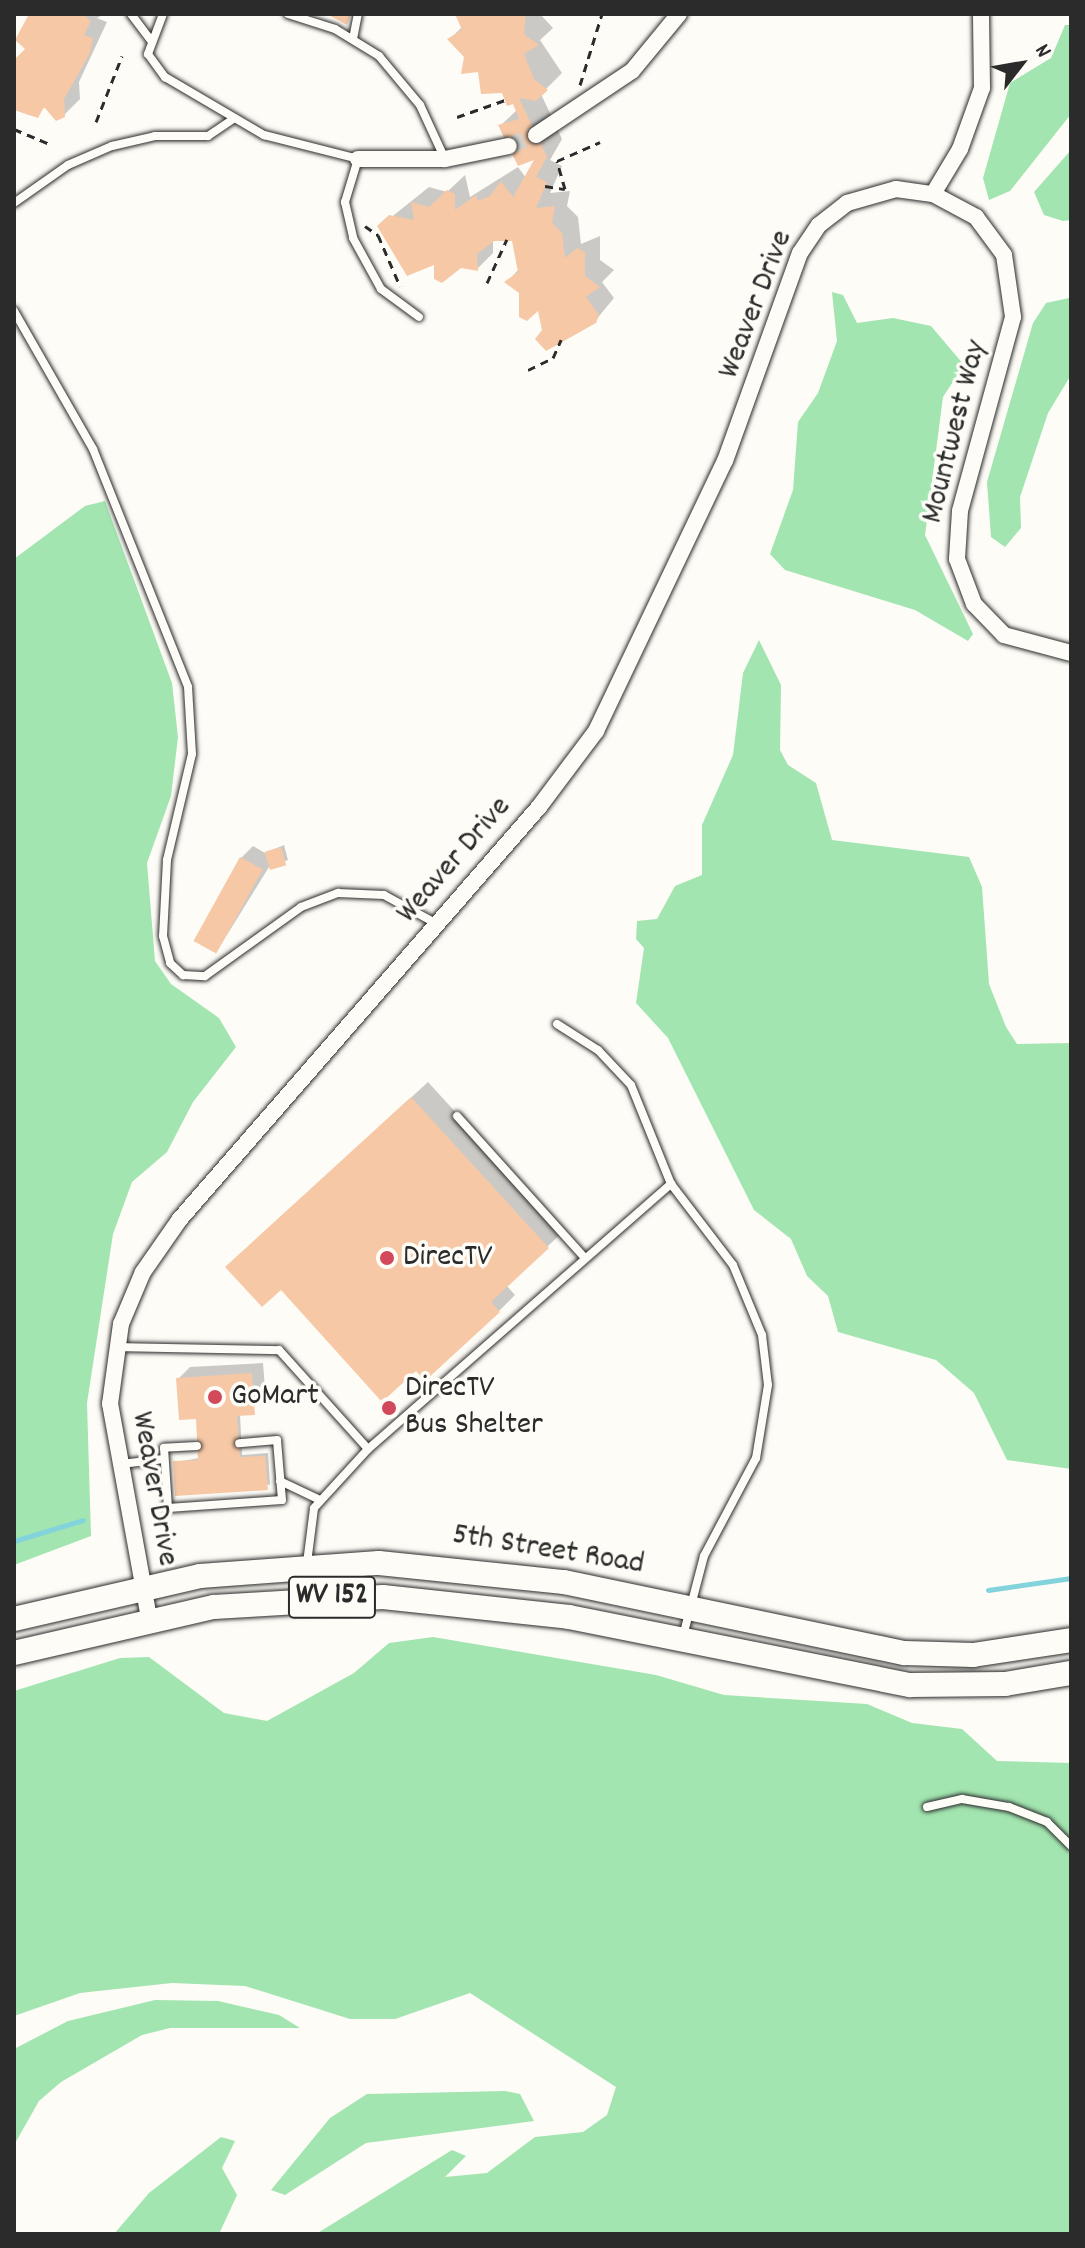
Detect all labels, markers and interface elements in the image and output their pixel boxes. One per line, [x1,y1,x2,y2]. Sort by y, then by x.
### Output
north arrow [981,24,1061,104]
text: N [1026,39,1058,64]
street label: Weaver Drive [711,225,803,385]
street label: Mountwest Way [915,337,997,527]
street label: Weaver Drive [389,790,521,932]
place label: DirecTV [403,1239,492,1277]
marker: DirecTV [378,1249,396,1267]
place label: DirecTV Bus Shelter [405,1371,543,1446]
place label: GoMart [231,1378,319,1416]
marker: GoMart [206,1388,224,1406]
marker: DirecTV Bus Shelter [380,1399,398,1417]
street label: Weaver Drive [121,1409,185,1569]
street label: 5th Street Road [449,1517,647,1585]
road number: WV 152 [286,1571,378,1623]

